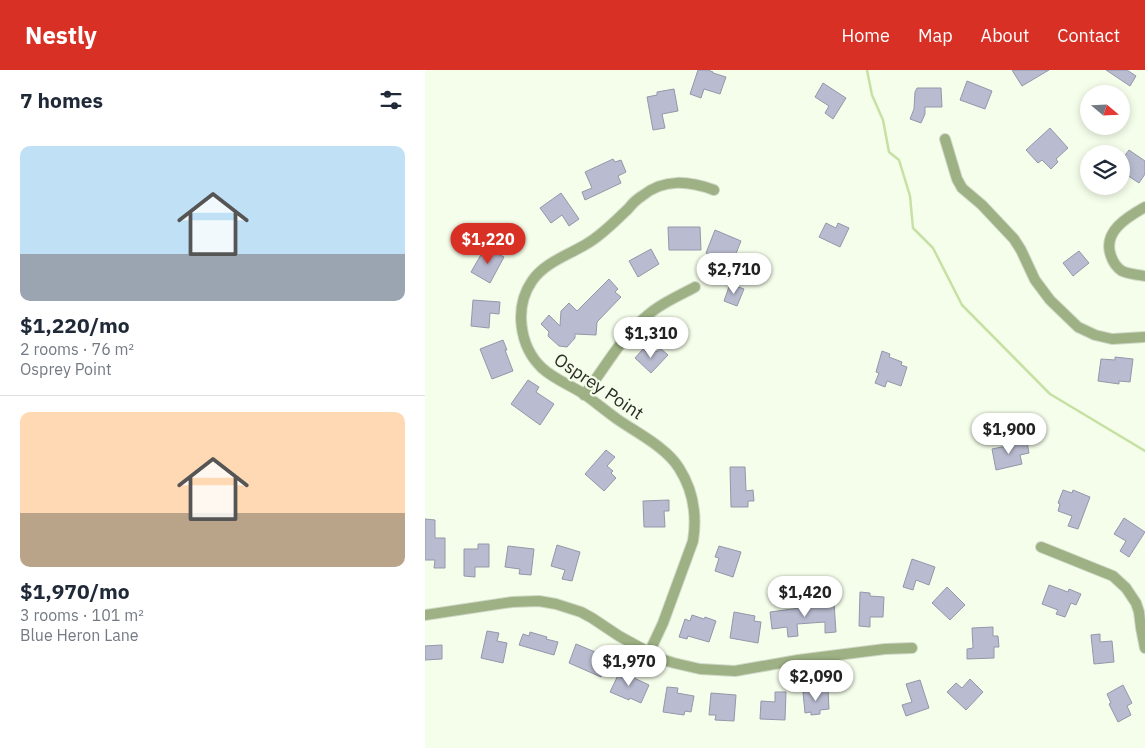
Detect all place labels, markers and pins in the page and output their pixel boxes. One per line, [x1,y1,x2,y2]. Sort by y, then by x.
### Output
pin: $1,220 [447,222,529,265]
pin: $2,710 [693,252,775,295]
pin: $1,310 [610,316,692,359]
pin: $1,900 [968,412,1050,455]
pin: $1,420 [764,576,846,618]
pin: $1,970 [588,644,670,687]
pin: $2,090 [775,660,857,702]

